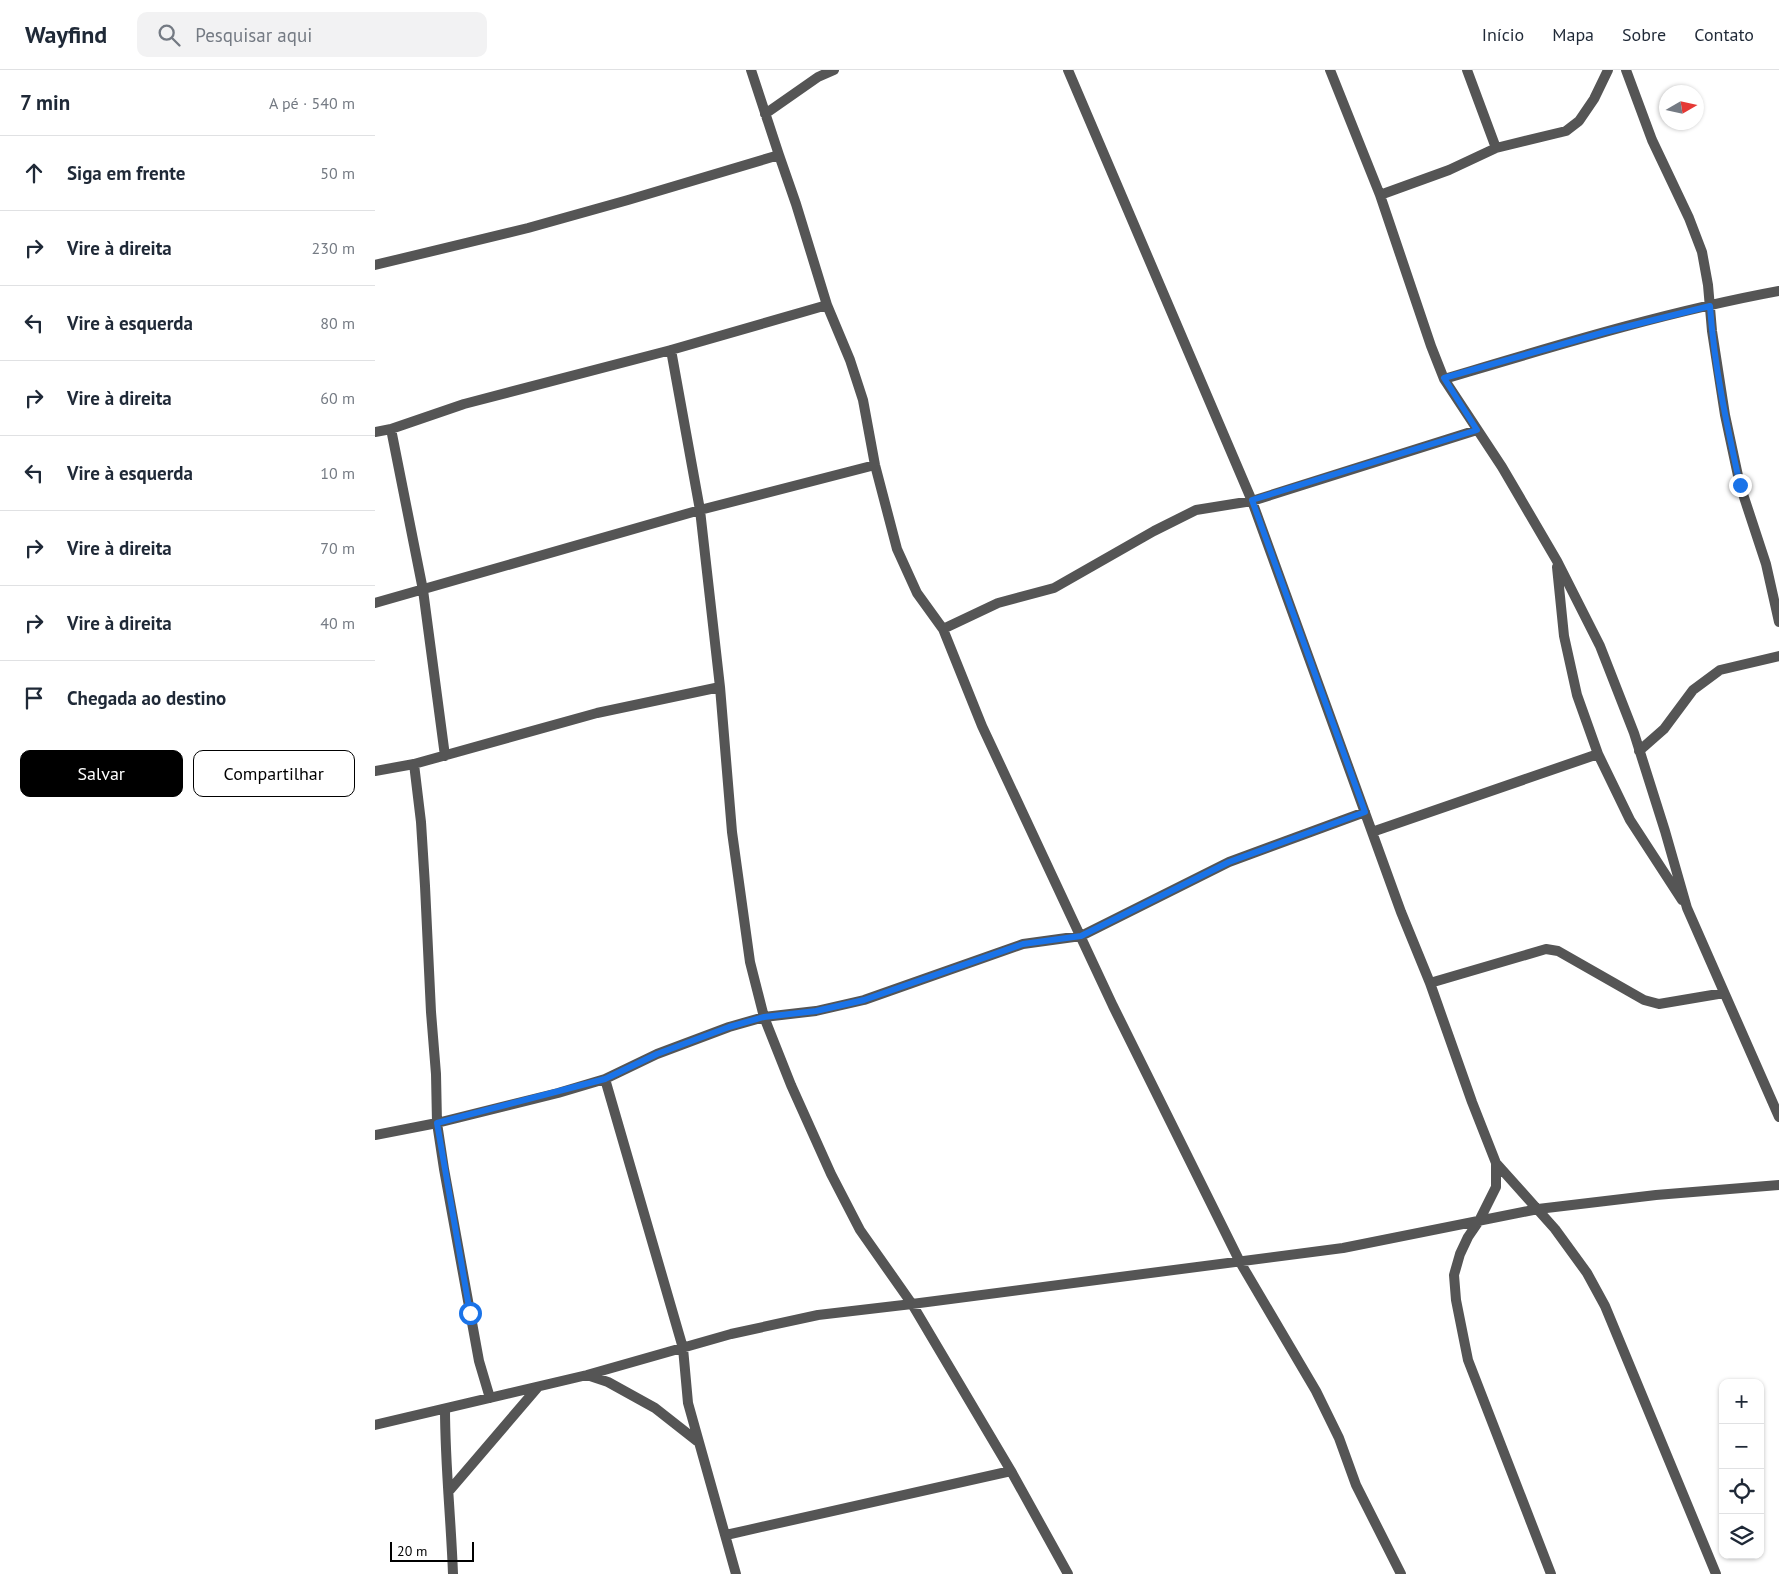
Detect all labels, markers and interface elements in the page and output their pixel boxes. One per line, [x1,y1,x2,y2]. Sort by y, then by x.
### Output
search box [137,12,487,57]
text: Wayfind [25,19,107,50]
icon: search [155,21,183,49]
text: Pesquisar aqui [195,23,312,47]
text: Início [1482,23,1524,46]
text: Mapa [1552,23,1594,46]
text: Sobre [1622,23,1666,46]
text: Contato [1694,23,1754,46]
north arrow [1659,85,1704,130]
text: 7 min [20,89,70,116]
text: A pé · 540 m [269,93,355,113]
icon: ahead [20,159,48,187]
text: Siga em frente [67,161,185,185]
text: 50 m [320,163,355,183]
icon: right [20,234,48,262]
text: Vire à direita [67,236,172,260]
text: 230 m [312,238,355,258]
icon: left [20,309,48,337]
text: Vire à esquerda [67,311,193,335]
text: 80 m [320,313,355,333]
icon: right [20,384,48,412]
text: Vire à direita [67,386,172,410]
text: 60 m [320,388,355,408]
icon: left [20,459,48,487]
text: Vire à esquerda [67,461,193,485]
text: 10 m [320,463,355,483]
route end [1729,474,1752,497]
icon: right [20,534,48,562]
text: Vire à direita [67,536,172,560]
text: 70 m [320,538,355,558]
icon: right [20,609,48,637]
text: Vire à direita [67,611,172,635]
text: 40 m [320,613,355,633]
icon: arrive [20,684,48,712]
text: Chegada ao destino [67,686,226,710]
button: Salvar [20,750,183,797]
button: Compartilhar [193,750,355,797]
route start [459,1302,482,1325]
map controls [1719,1379,1764,1559]
button: + [1719,1379,1764,1424]
button: − [1719,1424,1764,1469]
button: locate [1719,1469,1764,1514]
button: layers [1719,1514,1764,1559]
scale bar [390,1539,474,1562]
text: 20 m [397,1542,427,1560]

